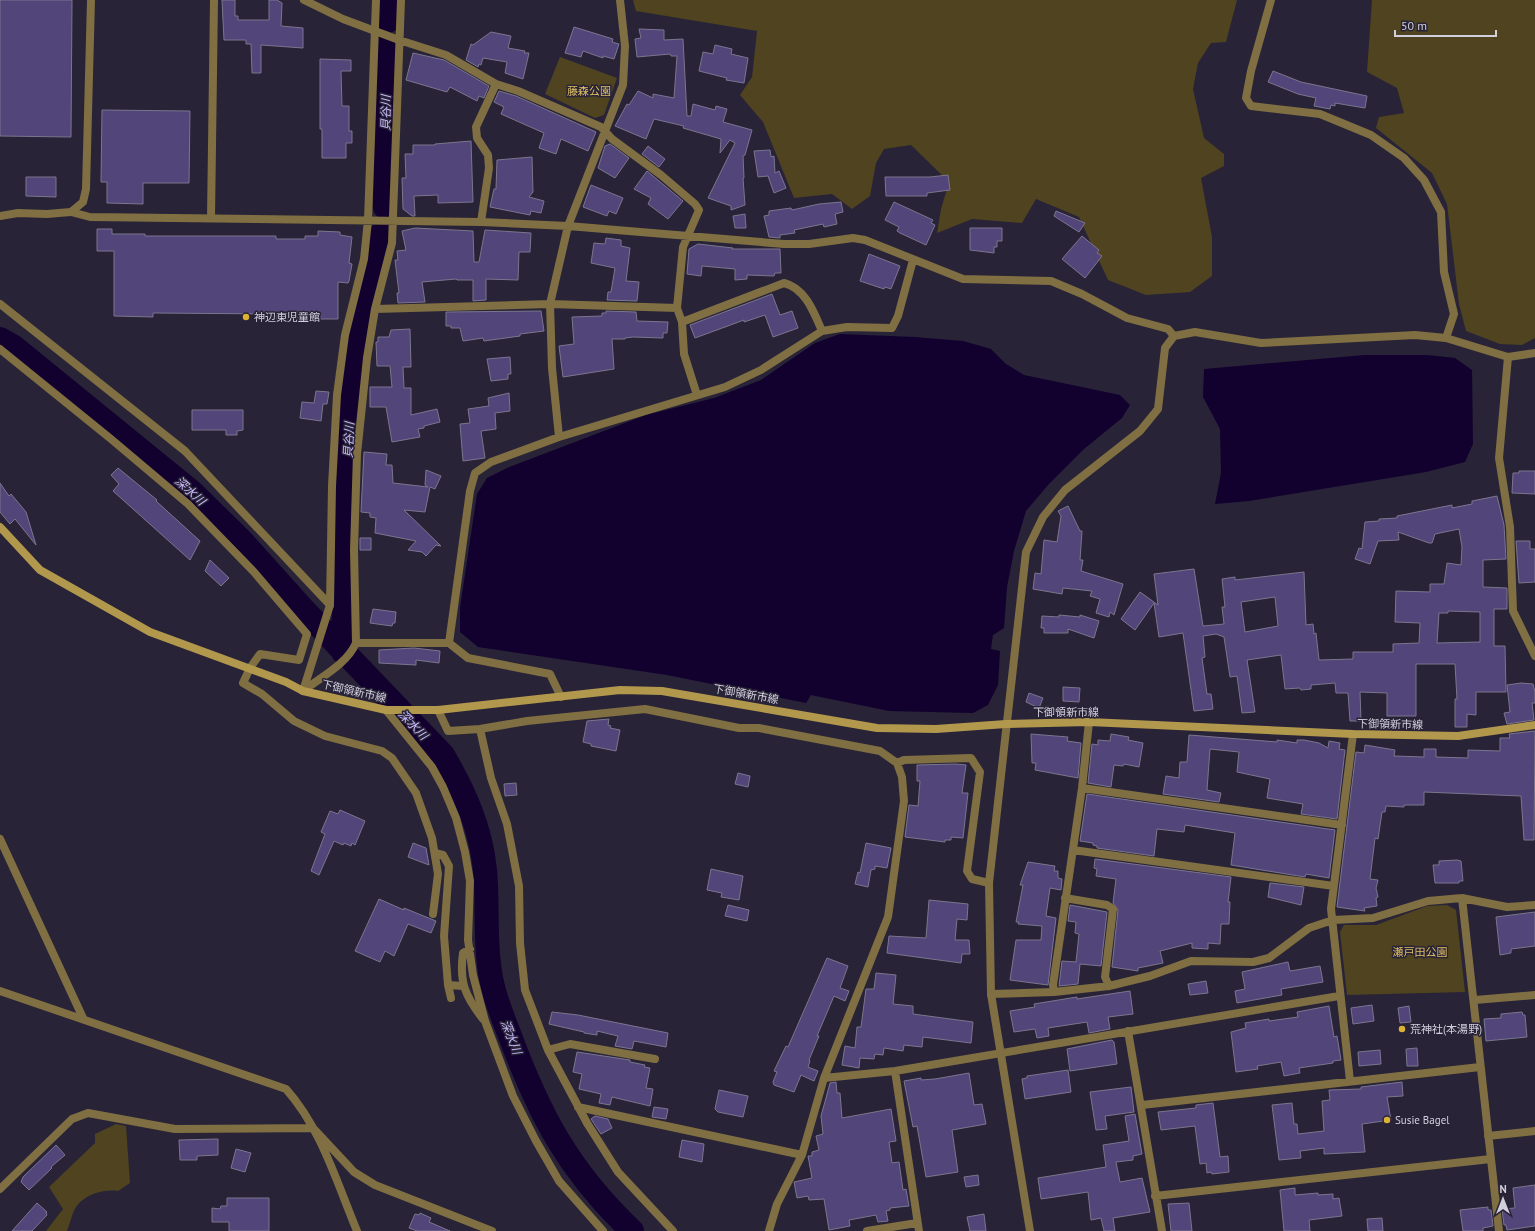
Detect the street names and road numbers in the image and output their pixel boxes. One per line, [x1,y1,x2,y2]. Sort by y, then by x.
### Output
street label: 下御領新市線 [320,677,388,705]
street label: 下御領新市線 [712,681,780,707]
street label: 下御領新市線 [1033,705,1099,719]
street label: 下御領新市線 [1357,716,1423,732]

